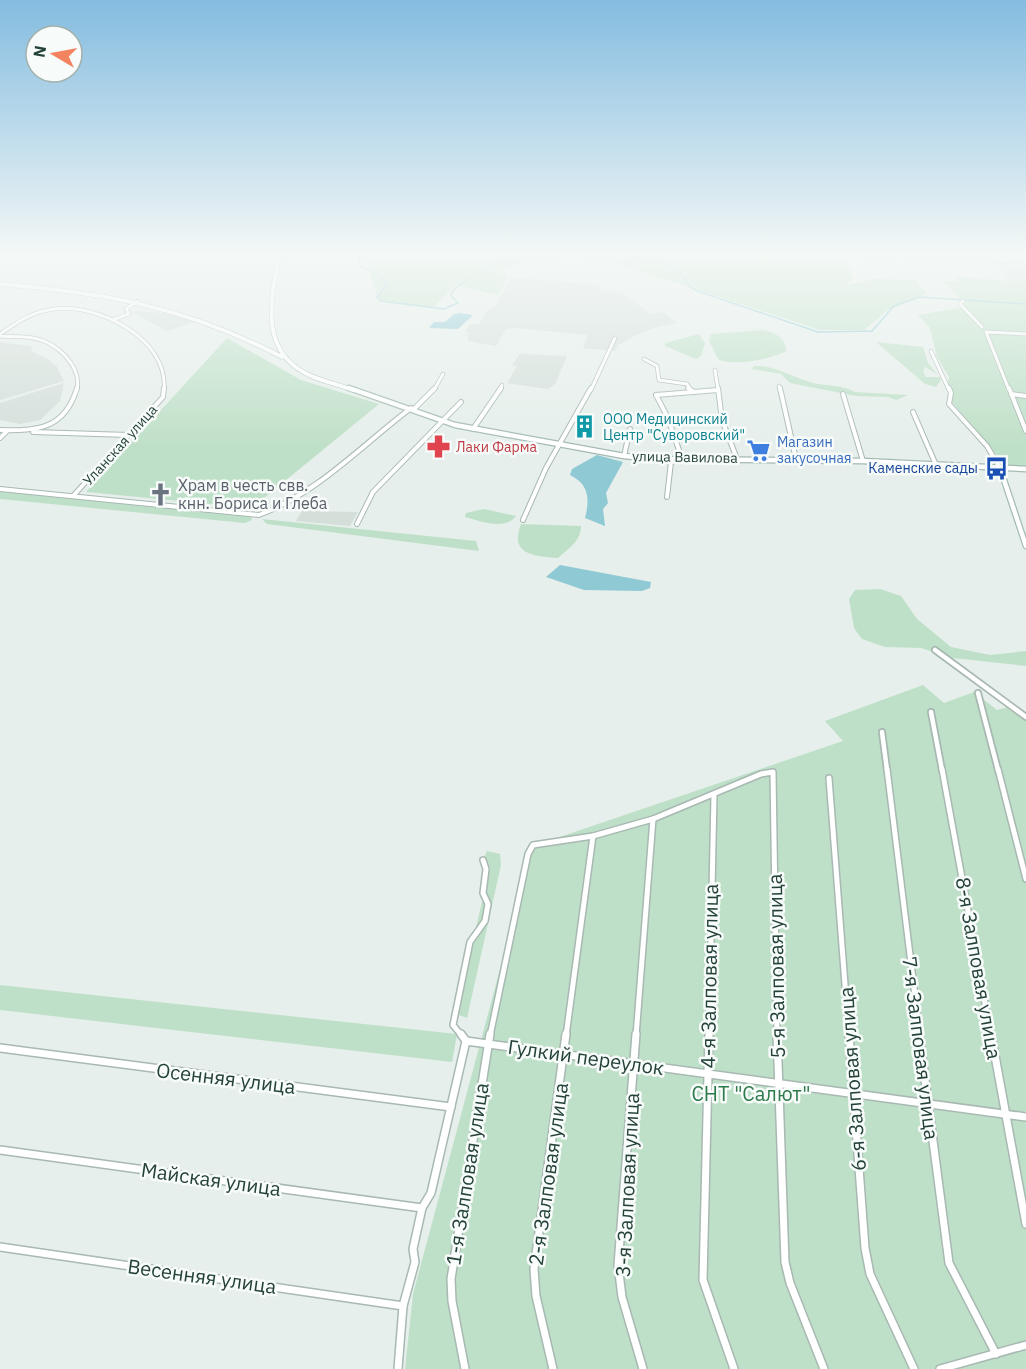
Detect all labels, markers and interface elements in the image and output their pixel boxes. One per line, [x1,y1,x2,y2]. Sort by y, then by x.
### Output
north arrow [24,24,84,84]
text: N [28,44,50,59]
street label: Уланская улица [79,400,161,489]
place label: ООО Медицинский Центр "Суворовский" [603,410,745,444]
building icon: ООО Медицинский Центр "Суворовский" [572,414,598,440]
place label: Магазин закусочная [777,433,851,467]
pharmacy icon: Лаки Фарма [425,434,451,460]
supermarket icon: Магазин закусочная [746,437,772,463]
place label: Лаки Фарма [456,438,537,456]
street label: улица Вавилова [632,447,739,467]
bus stop icon: Каменские сады [983,455,1009,481]
place label: Каменские сады [868,459,978,477]
place label: Храм в честь свв. кнн. Бориса и Глеба [178,475,328,513]
church icon: Храм в честь свв. кнн. Бориса и Глеба [147,481,173,507]
street label: 5-я Залповая улица [761,873,791,1059]
street label: 8-я Залповая улица [950,875,1008,1062]
street label: 4-я Залповая улица [694,883,724,1069]
street label: 7-я Залповая улица [896,955,946,1142]
street label: 6-я Залповая улица [832,986,872,1172]
street label: Гулкий переулок [506,1033,666,1081]
street label: Осенняя улица [155,1056,297,1100]
street label: 1-я Залповая улица [439,1080,495,1267]
street label: 2-я Залповая улица [522,1080,574,1267]
park label: СНТ "Салют" [691,1080,811,1107]
street label: 3-я Залповая улица [609,1092,645,1278]
street label: Майская улица [139,1156,283,1202]
street label: Весенняя улица [126,1252,278,1300]

